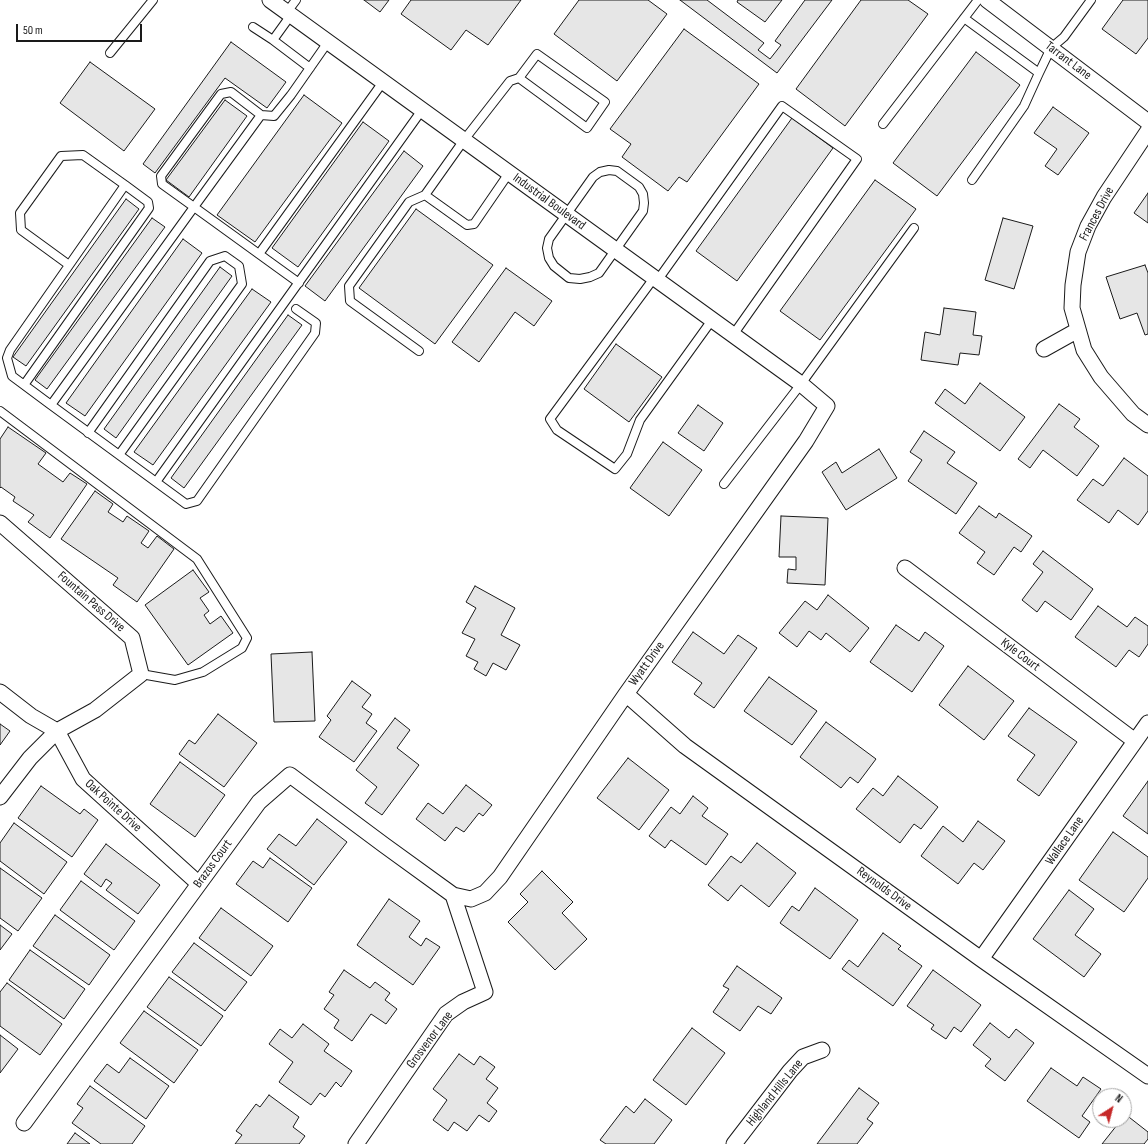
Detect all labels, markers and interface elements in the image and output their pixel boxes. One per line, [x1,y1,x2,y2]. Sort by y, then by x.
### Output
scale bar [18,16,144,42]
text: 50 m [23,23,43,38]
street label: Tarrant Lane [1042,39,1094,83]
street label: Industrial Boulevard [510,170,588,234]
street label: Frances Drive [1076,184,1118,244]
street label: Fountain Pass Drive [54,568,128,636]
street label: Kyle Court [997,635,1043,675]
street label: Wyatt Drive [626,639,668,689]
street label: Oak Pointe Drive [81,776,145,836]
street label: Wallace Lane [1043,814,1087,868]
street label: Brazos Court [190,837,236,891]
street label: Reynolds Drive [853,864,915,914]
street label: Grosvenor Lane [403,1008,457,1072]
street label: Highland Hills Lane [743,1056,807,1130]
north arrow [1092,1088,1132,1128]
text: N [1113,1092,1125,1106]

